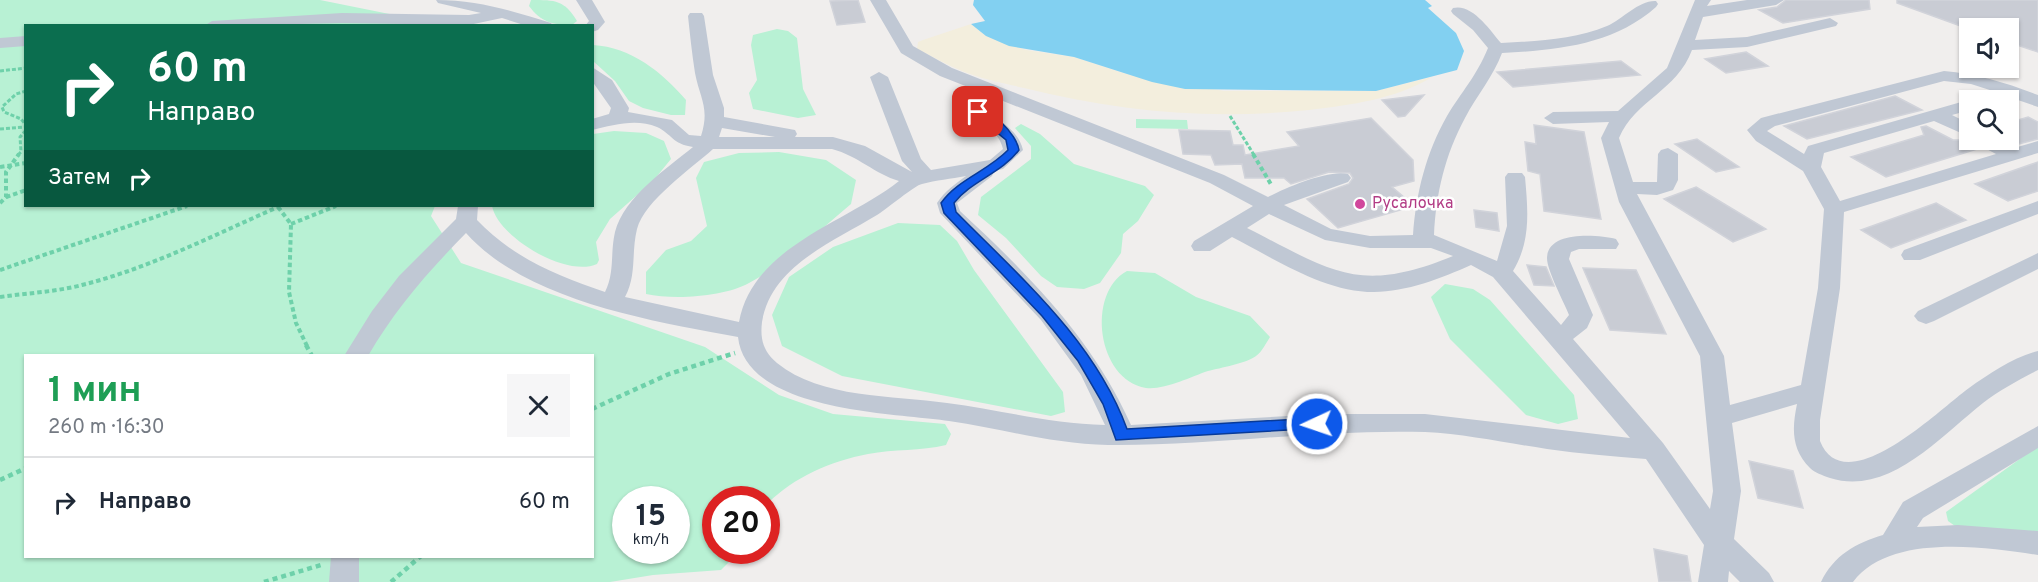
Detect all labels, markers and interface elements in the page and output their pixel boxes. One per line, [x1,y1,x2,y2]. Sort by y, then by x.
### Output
map controls [1959,18,2019,150]
button: sound [1959,18,2019,78]
text: 60 m [147,44,248,97]
icon: right [48,48,126,126]
pin [952,86,1003,137]
button: search [1959,90,2019,150]
icon: arrive [961,95,994,128]
text: Направо [147,96,255,130]
icon: right [123,162,156,195]
text: Затем [48,165,111,192]
place label: Русалочка [1372,194,1454,214]
marker: Русалочка [1353,197,1367,211]
text: 1 мин [48,369,142,415]
button: close [507,374,570,437]
position arrow [1285,392,1349,456]
text: 260 m · 16:30 [48,415,165,441]
icon: right [48,486,81,519]
speed limit sign: 20 [702,486,780,564]
text: Направо [99,489,191,516]
text: 60 m [519,489,570,516]
text: 15 [636,499,666,536]
text: km/h [633,531,669,550]

